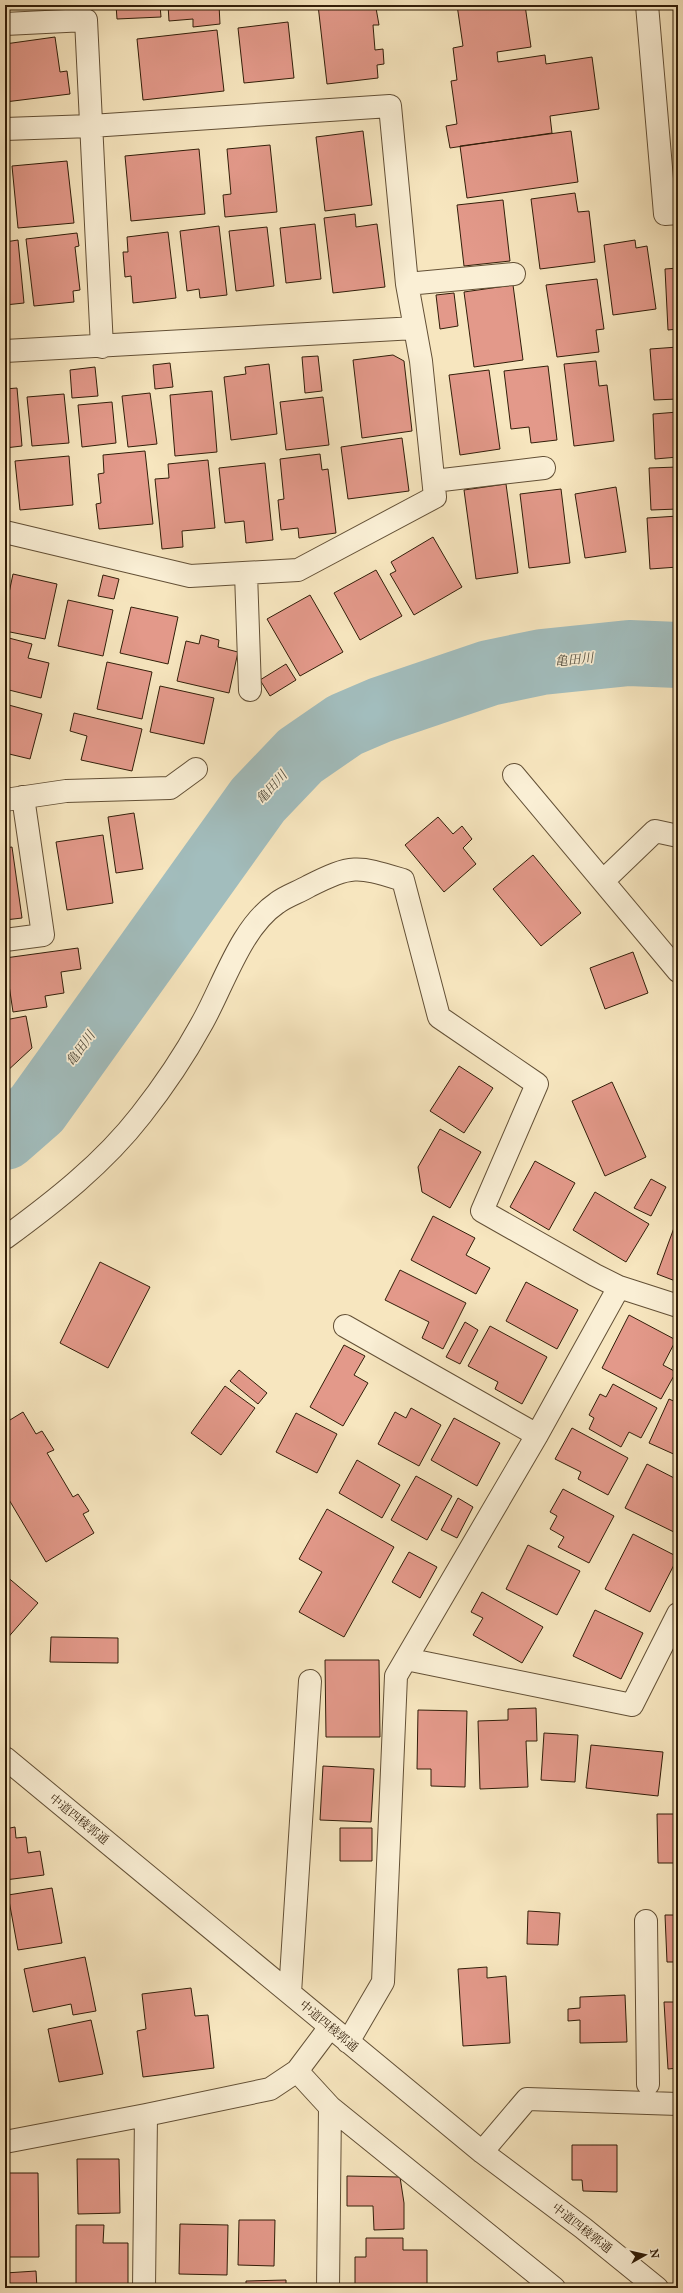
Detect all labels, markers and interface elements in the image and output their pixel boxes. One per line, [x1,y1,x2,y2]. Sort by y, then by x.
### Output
water label: 亀田川 [554,650,596,670]
water label: 亀田川 [253,766,292,808]
water label: 亀田川 [63,1026,100,1069]
street label: 中道四稜郭通 [47,1791,111,1847]
street label: 中道四稜郭通 [297,1997,361,2055]
street label: 中道四稜郭通 [549,2200,615,2256]
north arrow [625,2235,665,2275]
text: N [647,2248,662,2260]

